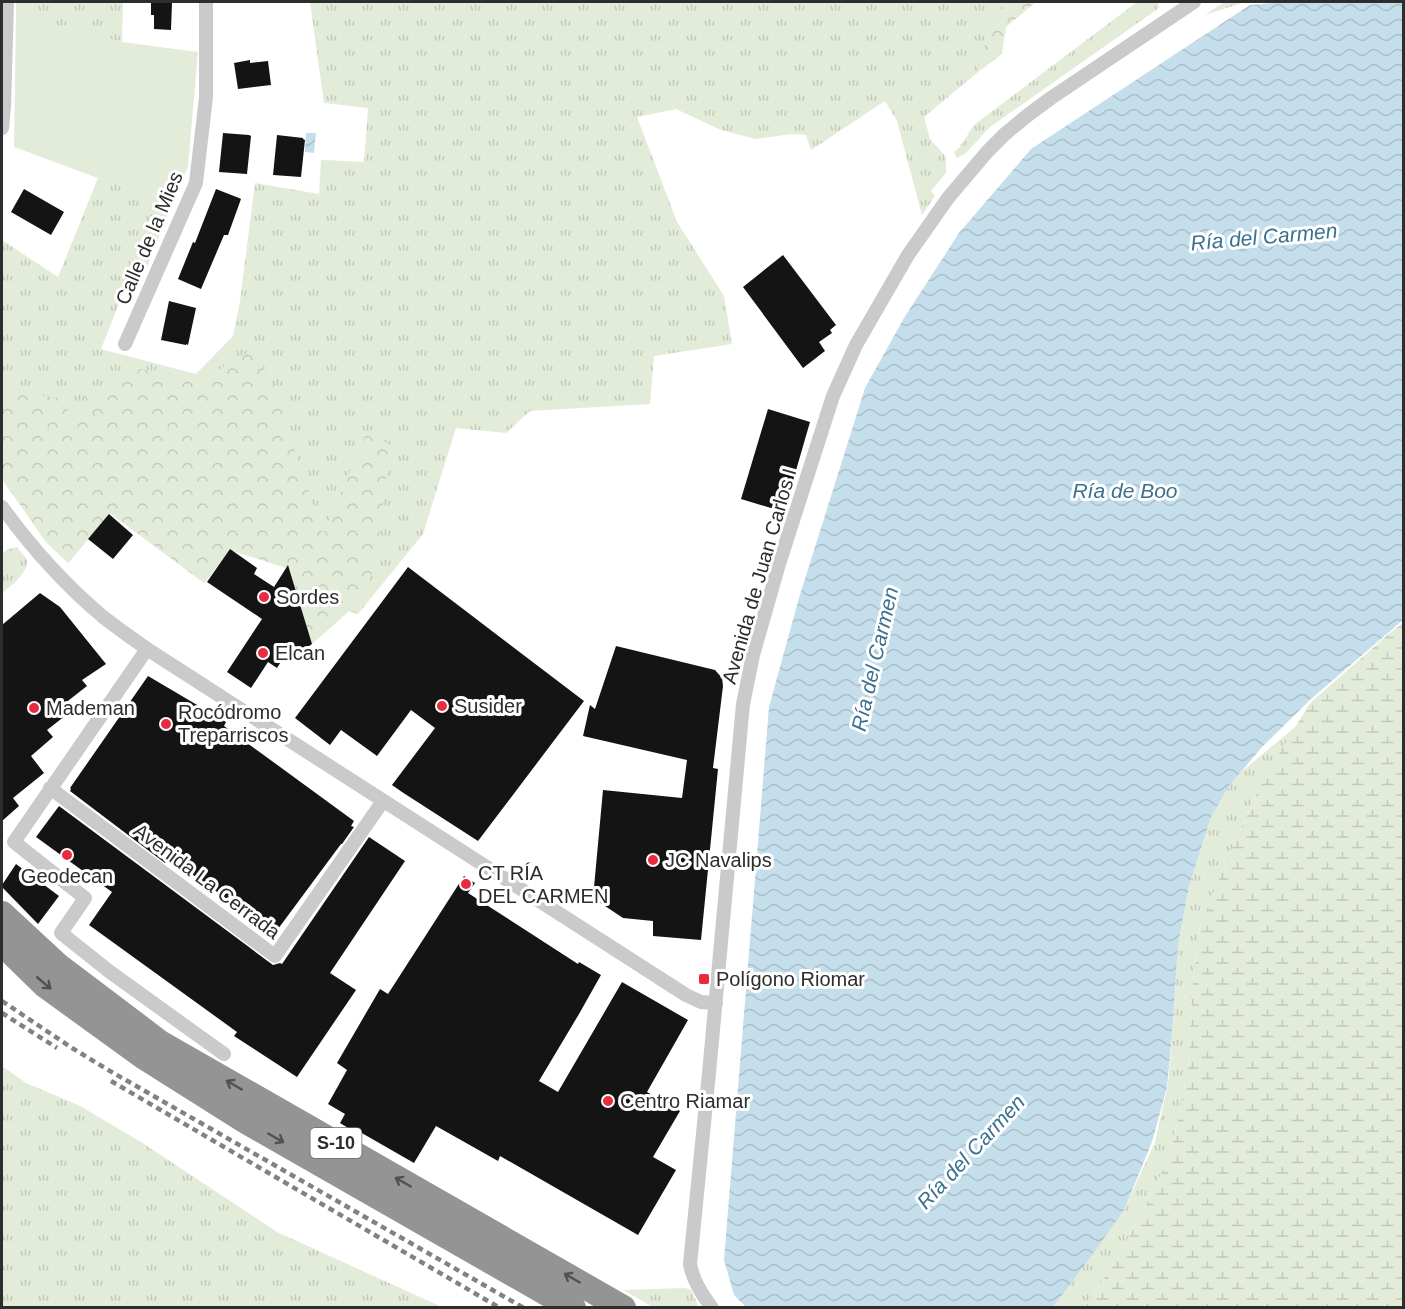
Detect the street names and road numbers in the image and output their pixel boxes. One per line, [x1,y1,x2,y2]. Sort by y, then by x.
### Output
street label: Calle de la Mies [111,168,187,308]
street label: Avenida de Juan Carlos I [718,466,800,686]
street label: Avenida La Cerrada [129,819,285,944]
road number: S-10 [310,1128,362,1158]

